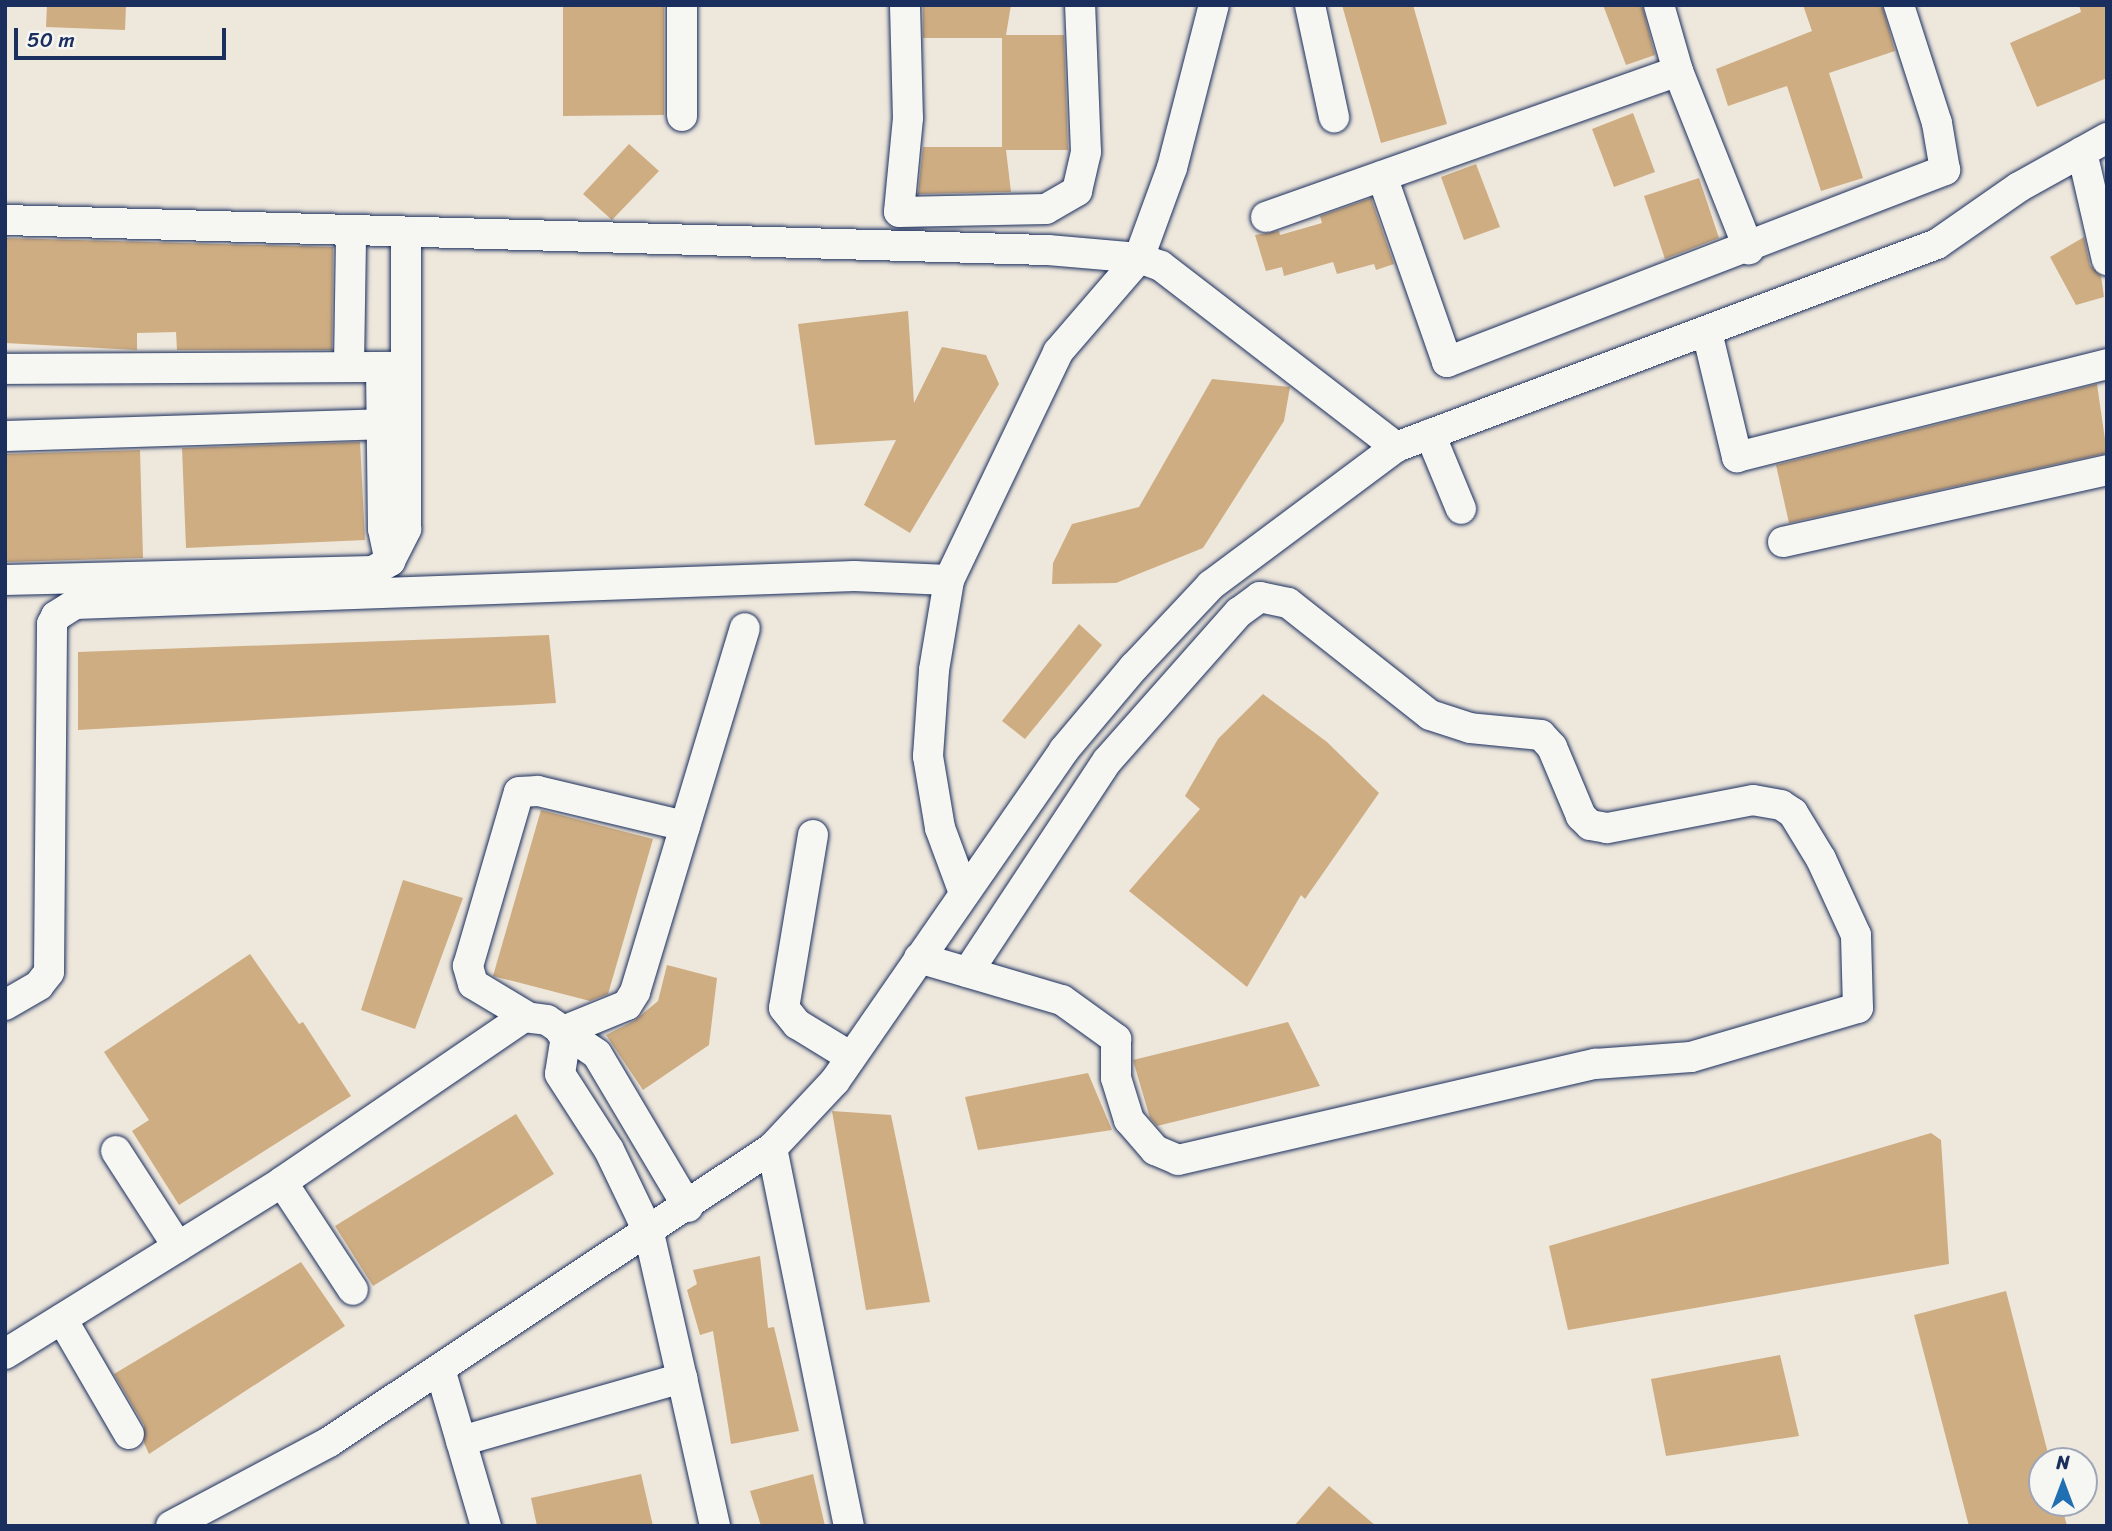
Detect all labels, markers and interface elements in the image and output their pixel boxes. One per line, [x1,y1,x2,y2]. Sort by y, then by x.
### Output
scale bar [18,14,229,58]
text: 50 m [27,21,75,59]
text: N [2056,1446,2070,1479]
north arrow [2028,1447,2098,1517]

